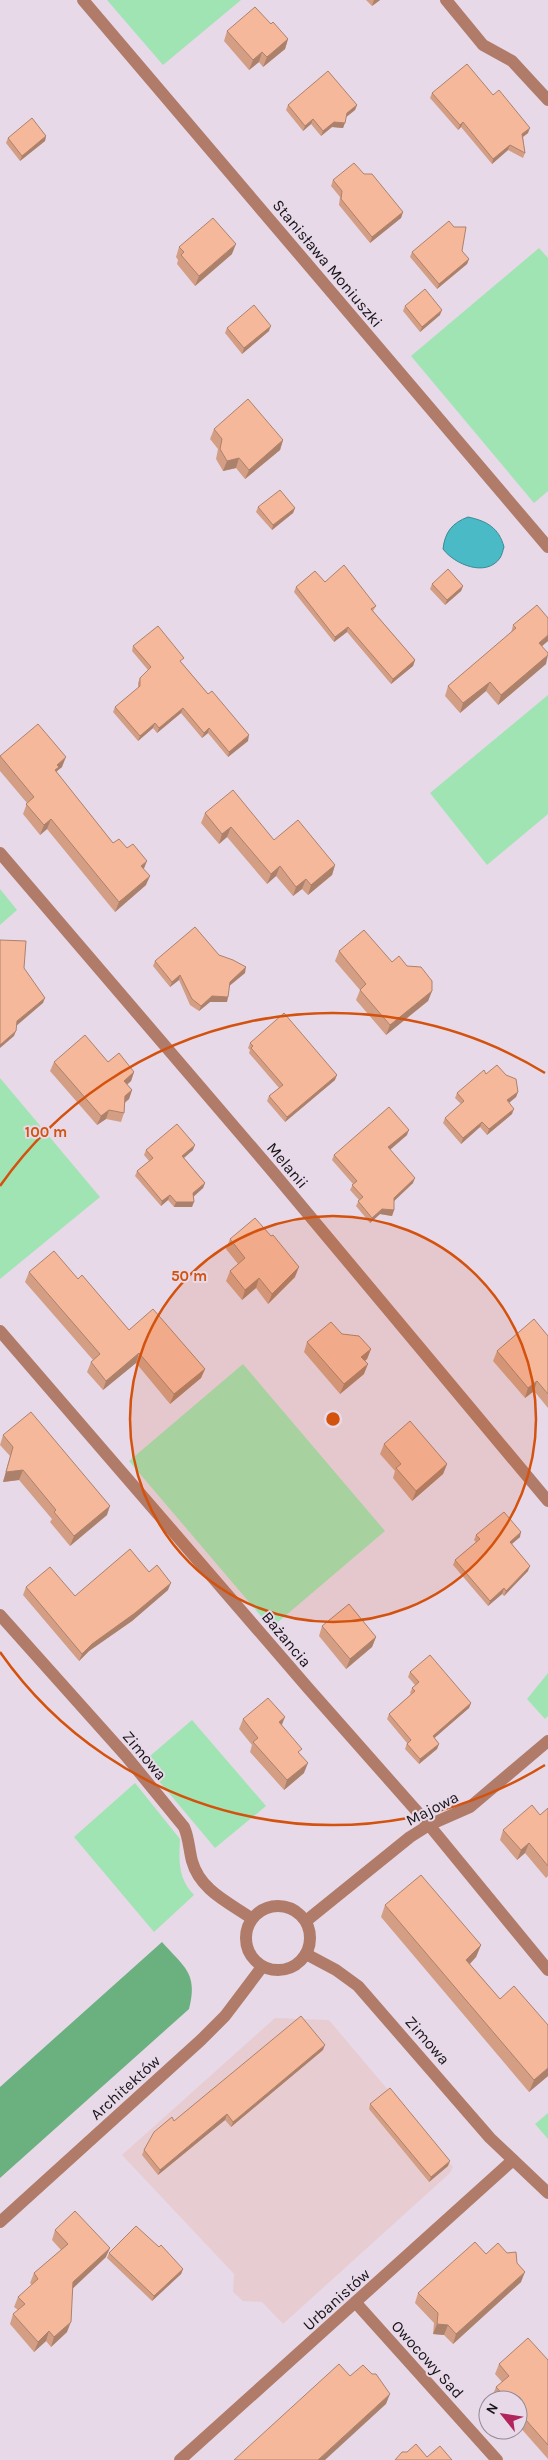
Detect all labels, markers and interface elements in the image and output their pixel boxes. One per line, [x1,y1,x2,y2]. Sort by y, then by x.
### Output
street label: Stanisława Moniuszki [269,196,387,331]
text: 100 m [25,1123,67,1141]
street label: Melanii [263,1138,312,1192]
text: 50 m [171,1267,207,1285]
centre of rings [324,1410,342,1428]
street label: Bażancia [258,1608,315,1671]
street label: Zimowa [119,1727,171,1784]
street label: Majowa [403,1787,462,1830]
street label: Zimowa [401,2012,454,2069]
street label: Architektów [87,2051,164,2124]
street label: Urbanistów [299,2264,374,2334]
street label: Owocowy Sad [388,2316,468,2402]
north arrow [478,2390,528,2440]
text: N [482,2400,502,2417]

